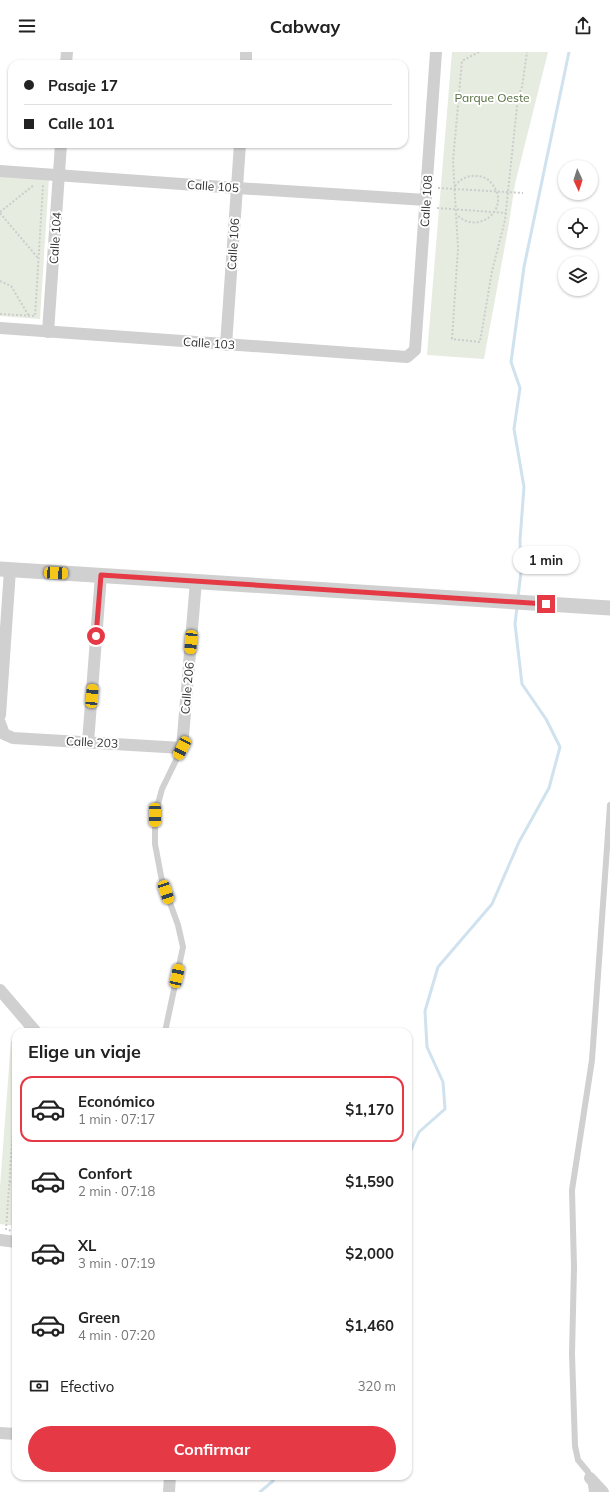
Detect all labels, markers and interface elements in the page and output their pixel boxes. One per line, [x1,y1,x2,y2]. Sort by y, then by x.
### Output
icon: menu [16,15,38,37]
text: Cabway [270,15,340,38]
icon: share [572,15,594,37]
text: Pasaje 17 [48,76,118,95]
park label: Parque Oeste [454,90,530,105]
text: Calle 101 [48,114,114,133]
north arrow [558,160,598,200]
map controls [558,160,598,296]
street label: Calle 108 [417,174,435,228]
street label: Calle 105 [186,177,240,195]
button: locate [558,208,598,248]
street label: Calle 104 [46,211,64,265]
street label: Calle 106 [224,217,242,271]
button: layers [558,256,598,296]
street label: Calle 103 [182,334,236,352]
callout: 1 min [513,546,579,574]
text: 1 min [529,552,563,568]
car [44,566,68,580]
route end [537,595,555,613]
route start [87,627,105,645]
car [184,630,198,654]
street label: Calle 206 [177,661,197,715]
car [85,684,99,708]
street label: Calle 203 [66,733,118,751]
car [171,735,193,761]
car [149,803,161,827]
car [156,879,176,905]
car [169,963,185,989]
text: Elige un viaje [28,1040,141,1063]
icon: car [30,1091,66,1127]
text: Económico [78,1092,155,1111]
text: $1,170 [345,1100,394,1119]
text: 1 min · 07:17 [78,1111,155,1127]
icon: car [30,1163,66,1199]
text: Confort [78,1164,132,1183]
text: $1,590 [345,1172,394,1191]
text: 2 min · 07:18 [78,1183,155,1199]
icon: car [30,1235,66,1271]
text: XL [78,1236,96,1255]
text: $2,000 [345,1244,394,1263]
text: 3 min · 07:19 [78,1255,155,1271]
icon: car [30,1307,66,1343]
text: Green [78,1308,120,1327]
text: $1,460 [345,1316,394,1335]
text: 4 min · 07:20 [78,1327,155,1343]
icon: cash [28,1375,50,1397]
text: Efectivo [60,1377,114,1396]
text: 320 m [358,1378,396,1394]
button: Confirmar [28,1426,396,1472]

